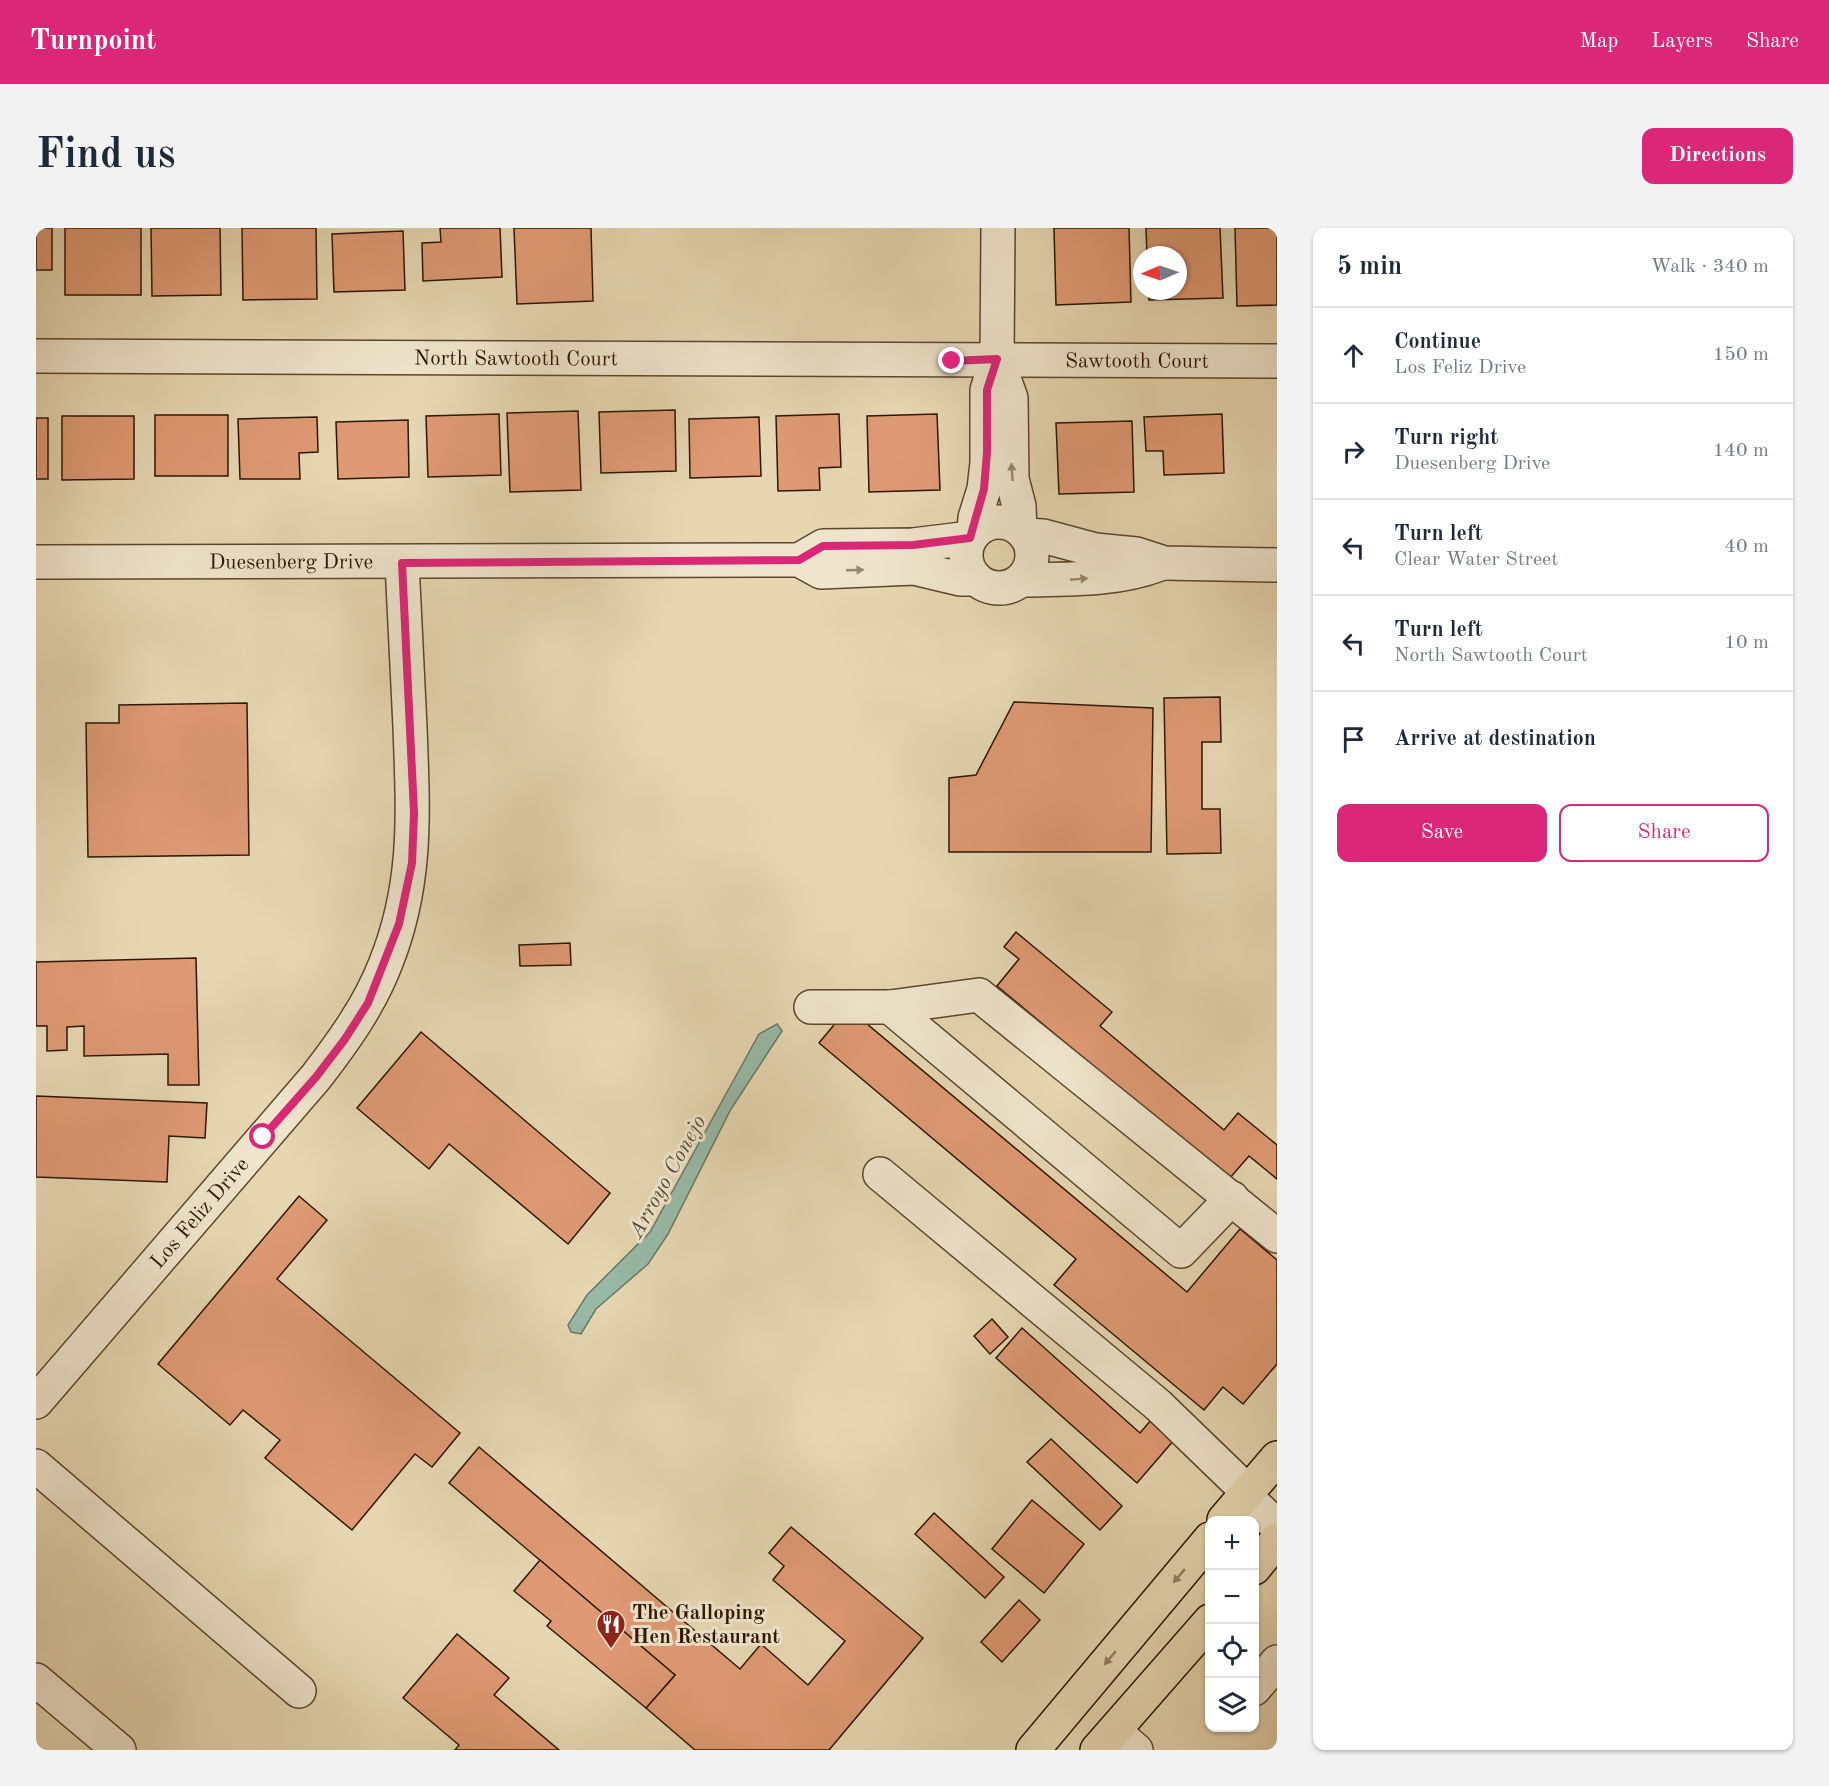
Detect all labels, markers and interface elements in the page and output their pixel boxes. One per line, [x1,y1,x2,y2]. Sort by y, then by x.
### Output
text: Turnpoint [30,28,157,56]
text: Map [1579,31,1618,52]
text: Layers [1651,31,1713,52]
text: Share [1746,31,1799,52]
button: Directions [1642,128,1793,184]
text: Find us [36,135,175,177]
north arrow [1133,246,1187,300]
text: 5 min [1337,254,1402,280]
text: Walk · 340 m [1650,257,1769,277]
text: Continue [1394,331,1481,353]
icon: ahead [1337,339,1370,372]
text: 150 m [1713,345,1769,365]
route end [938,347,964,373]
street label: North Sawtooth Court [414,349,618,370]
street label: Sawtooth Court [1065,351,1209,373]
text: Los Feliz Drive [1394,358,1526,378]
text: Turn right [1394,427,1498,449]
icon: right [1337,435,1370,468]
text: 140 m [1713,441,1769,461]
text: Duesenberg Drive [1394,454,1550,474]
one-way arrow [1008,462,1017,481]
text: Turn left [1394,523,1483,545]
icon: left [1337,531,1370,564]
text: 40 m [1724,537,1769,557]
text: Clear Water Street [1394,550,1558,570]
street label: Duesenberg Drive [209,552,373,574]
one-way arrow [846,566,865,575]
one-way arrow [1070,574,1089,584]
text: Turn left [1394,619,1483,641]
icon: left [1337,627,1370,660]
text: 10 m [1724,633,1769,653]
text: North Sawtooth Court [1394,646,1588,666]
icon: arrive [1337,723,1370,756]
text: Arrive at destination [1394,728,1596,750]
button: Save [1337,804,1547,862]
button: Share [1559,804,1769,862]
water label: Arroyo Conejo [625,1112,710,1243]
route start [249,1123,275,1149]
street label: Los Feliz Drive [147,1154,254,1273]
map controls [1205,1516,1259,1732]
button: + [1205,1516,1259,1570]
one-way arrow [1172,1568,1185,1584]
button: − [1205,1570,1259,1624]
place label: The Galloping Hen Restaurant [632,1603,780,1648]
restaurant icon: The Galloping Hen Restaurant [595,1608,627,1650]
button: locate [1205,1624,1259,1678]
one-way arrow [1104,1650,1117,1666]
button: layers [1205,1678,1259,1732]

